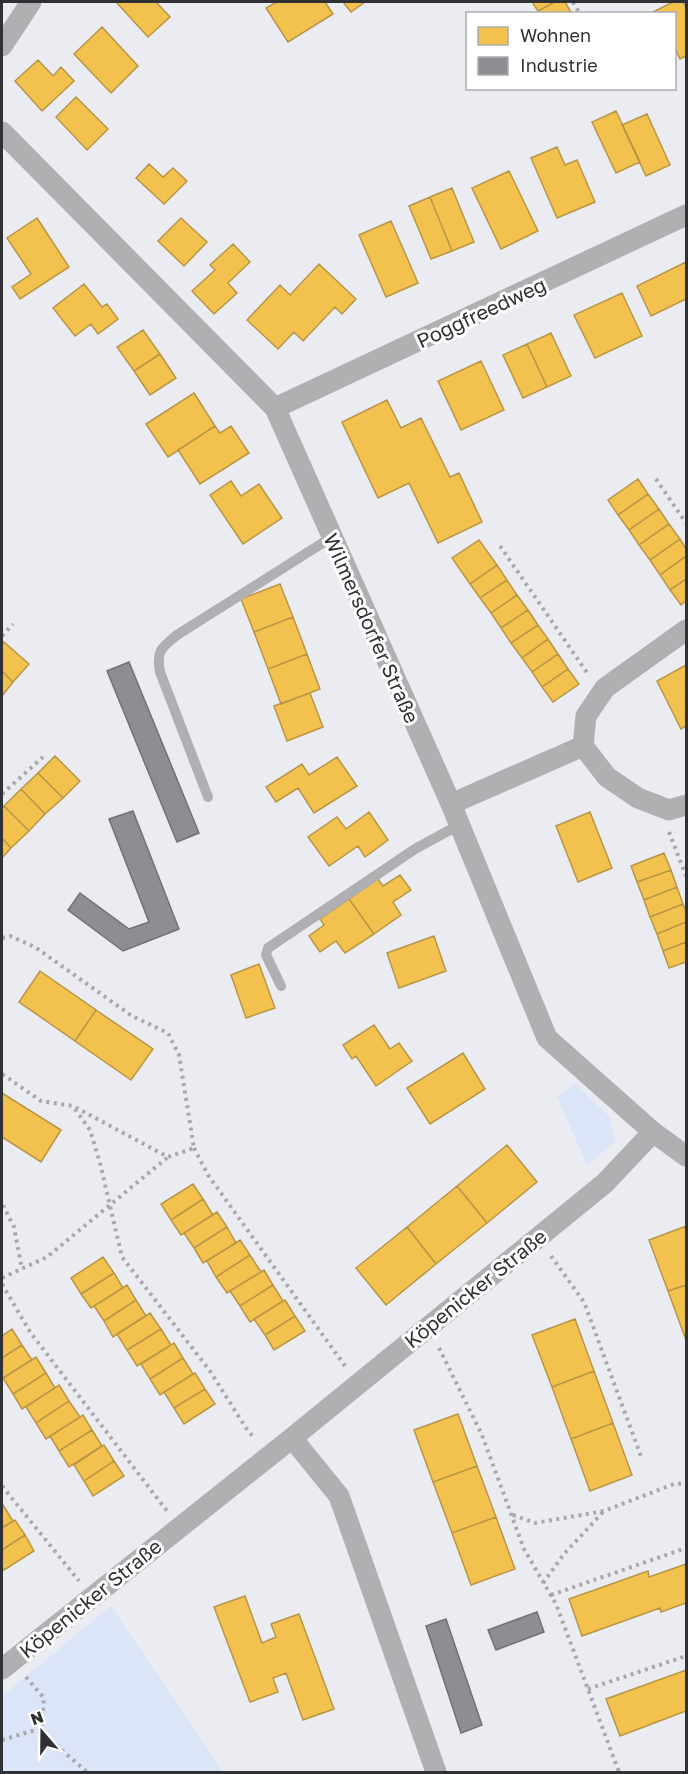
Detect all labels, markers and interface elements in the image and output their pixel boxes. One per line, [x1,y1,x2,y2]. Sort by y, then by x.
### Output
legend [466,12,676,90]
text: Wohnen [520,24,591,46]
text: Industrie [520,54,598,76]
street label: Poggfreedweg [413,272,549,352]
street label: Wilmersdorfer Straße [319,529,425,727]
street label: Köpenicker Straße [399,1223,551,1353]
street label: Köpenicker Straße [14,1533,166,1663]
north arrow [12,1702,72,1762]
text: N [28,1706,46,1729]

